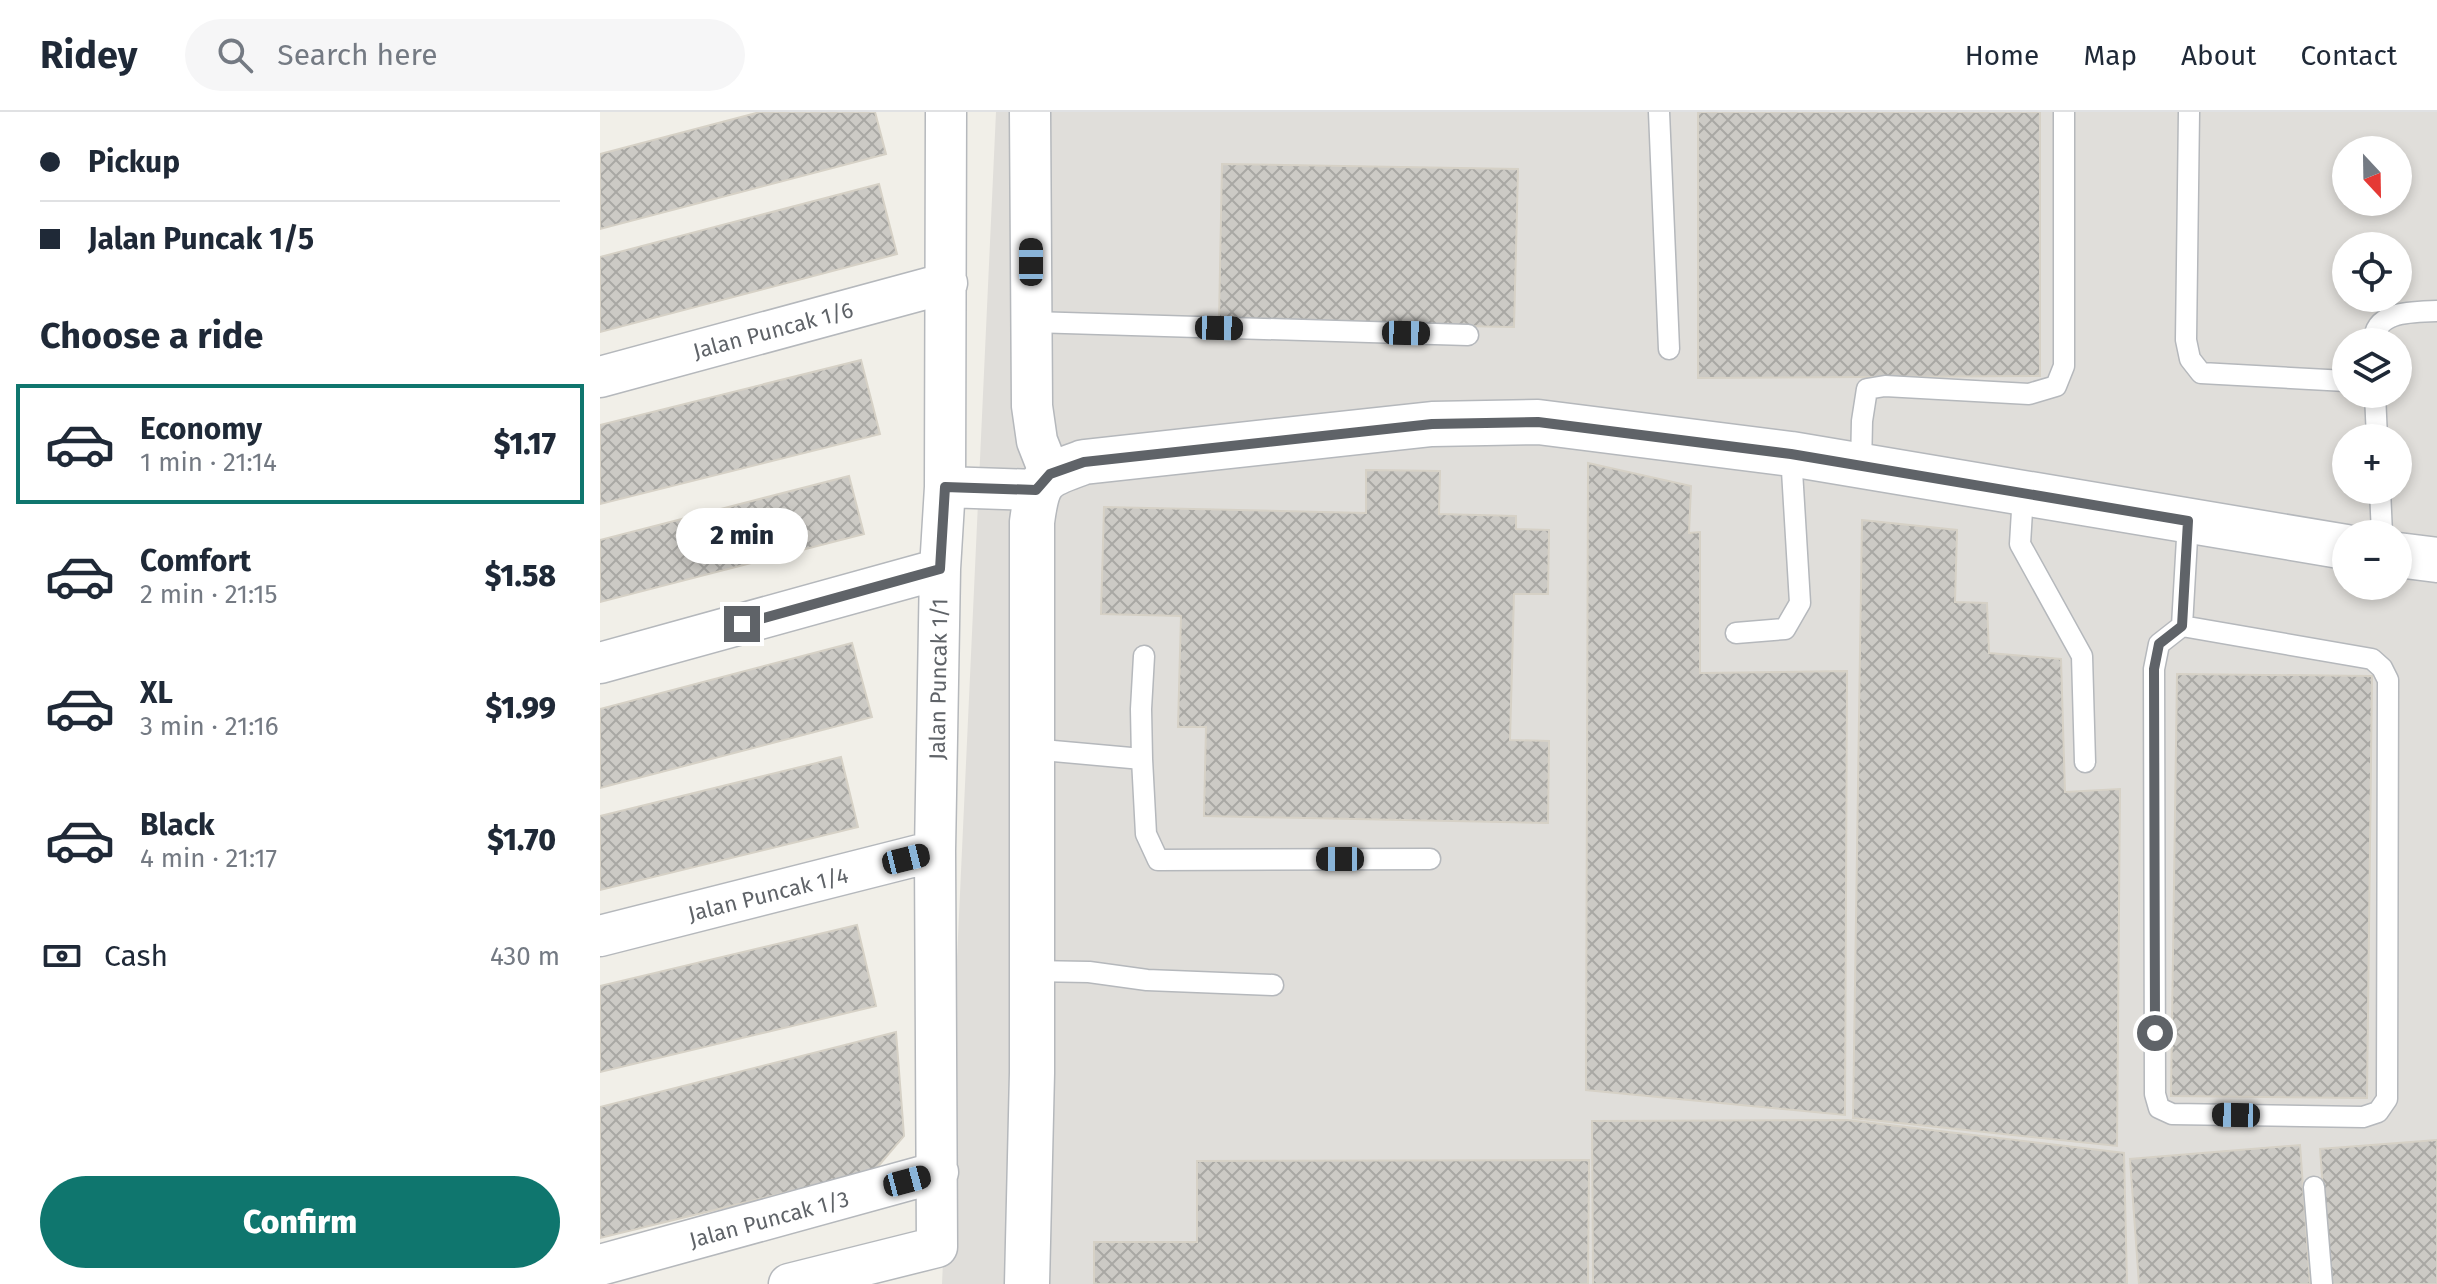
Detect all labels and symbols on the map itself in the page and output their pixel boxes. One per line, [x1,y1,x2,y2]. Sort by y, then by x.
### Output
north arrow [2332,136,2412,216]
car [1019,238,1043,286]
street label: Jalan Puncak 1/6 [690,296,856,365]
car [1195,316,1243,340]
car [1382,321,1430,345]
callout: 2 min [676,508,808,564]
street label: Jalan Puncak 1/1 [924,598,953,760]
route end [724,606,760,642]
car [880,842,932,876]
car [1316,847,1364,871]
street label: Jalan Puncak 1/4 [685,861,851,927]
route start [2137,1015,2173,1051]
car [2212,1103,2260,1127]
car [881,1163,933,1199]
street label: Jalan Puncak 1/3 [686,1185,852,1254]

